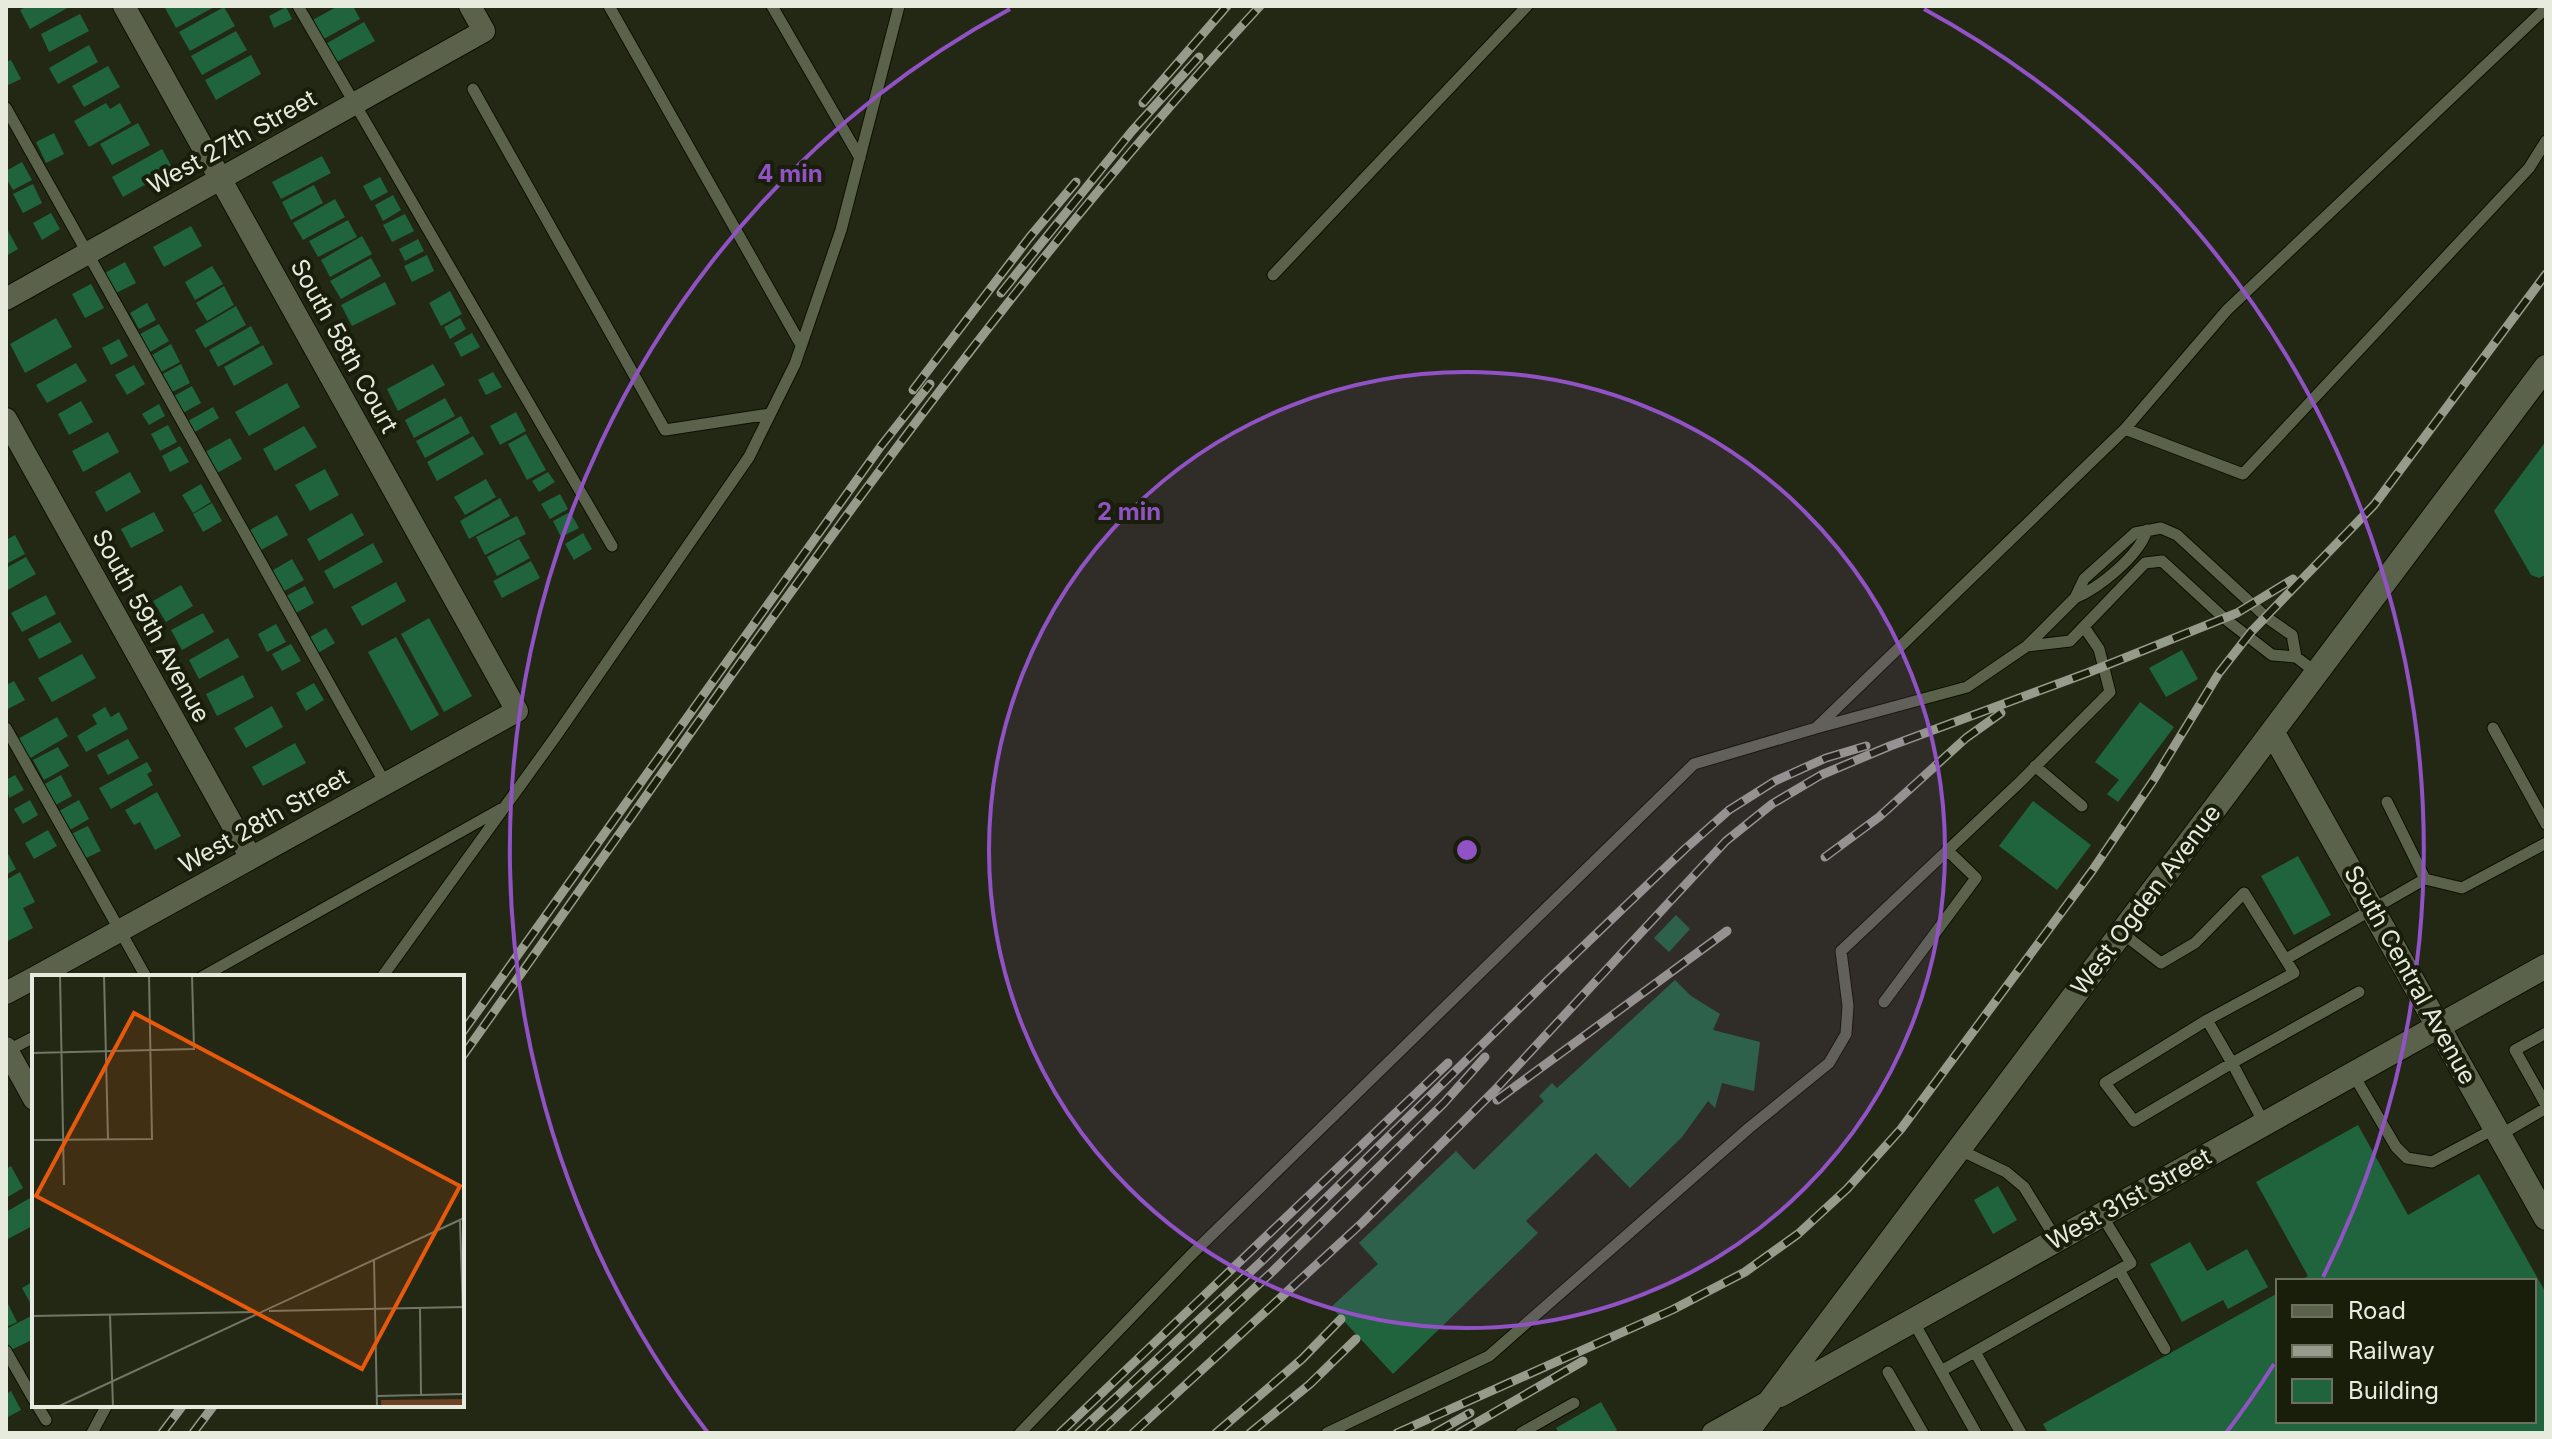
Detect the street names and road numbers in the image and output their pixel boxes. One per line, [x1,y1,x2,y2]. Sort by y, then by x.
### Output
street label: West 27th Street [142,83,321,200]
street label: South 58th Court [285,254,404,438]
street label: South 59th Avenue [86,524,216,727]
street label: West 28th Street [174,762,354,879]
street label: West Ogden Avenue [2065,799,2227,1001]
street label: South Central Avenue [2338,860,2483,1089]
street label: West 31st Street [2042,1141,2216,1256]

